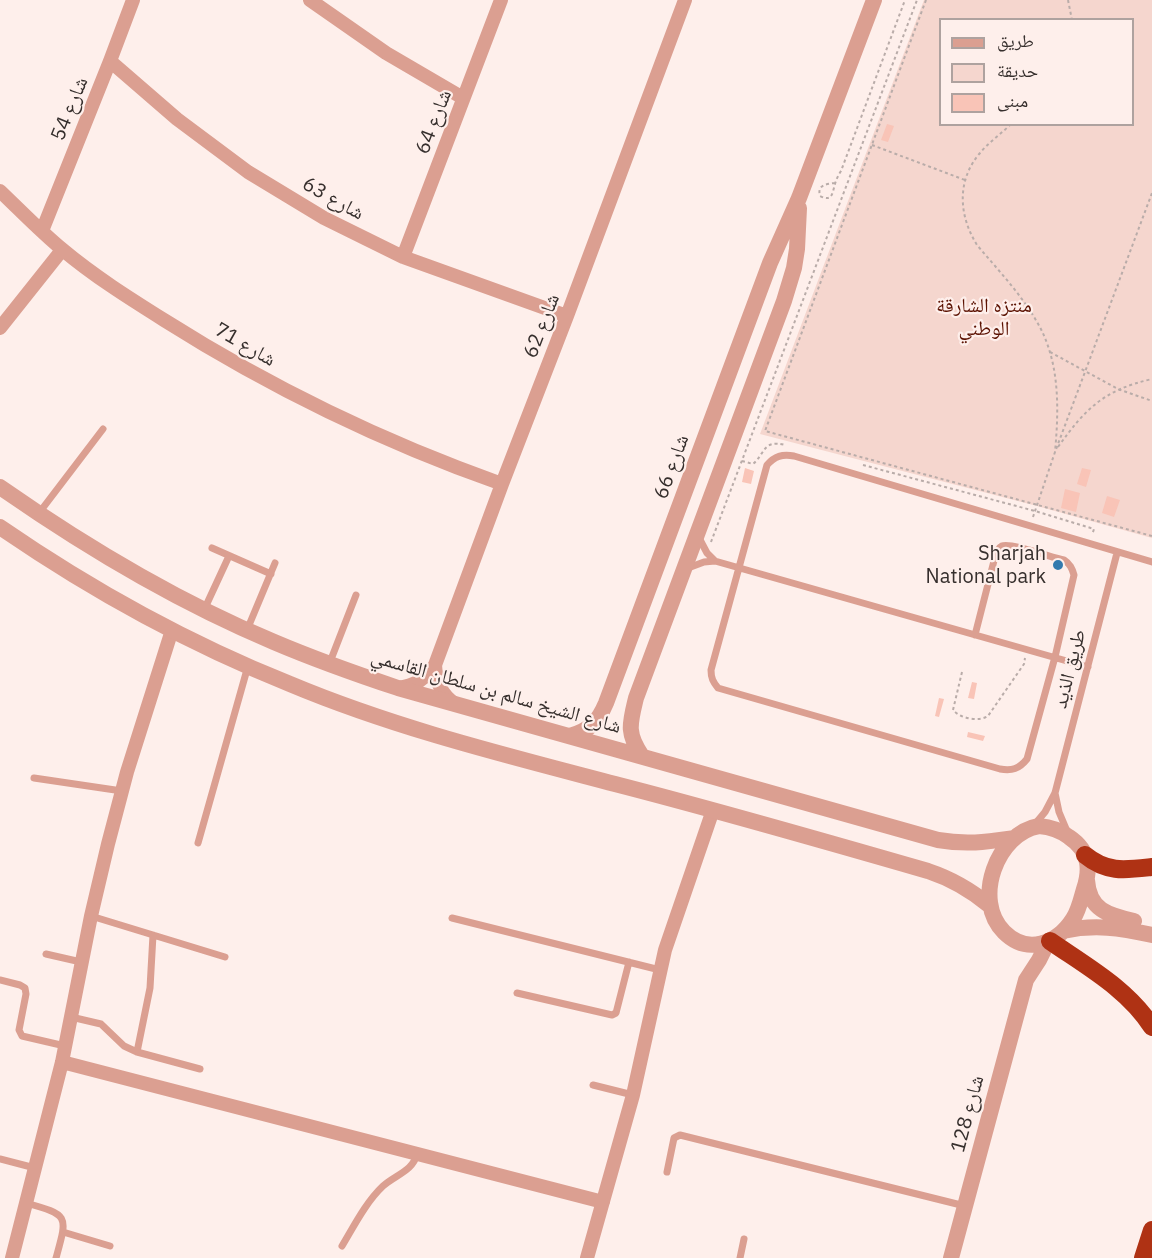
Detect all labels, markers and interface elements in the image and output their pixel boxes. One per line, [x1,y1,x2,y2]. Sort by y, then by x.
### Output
legend [939,18,1134,126]
text: طريق [997,29,1034,52]
text: حديقة [997,59,1038,82]
street label: شارع 54 [46,74,94,144]
street label: شارع 64 [411,87,457,157]
text: مبنى [997,89,1028,112]
street label: شارع 63 [298,172,368,226]
street label: شارع 62 [519,291,565,361]
park label: منتزه الشارقة الوطني [936,294,1032,341]
street label: شارع 71 [210,318,280,372]
street label: شارع 66 [649,432,695,502]
place label: Sharjah National park [926,542,1046,589]
marker: Sharjah National park [1051,558,1065,572]
street label: طريق الذيد [1049,627,1091,711]
street label: شارع الشيخ سالم بن سلطان القاسمي [368,645,624,739]
street label: شارع 128 [946,1073,990,1155]

